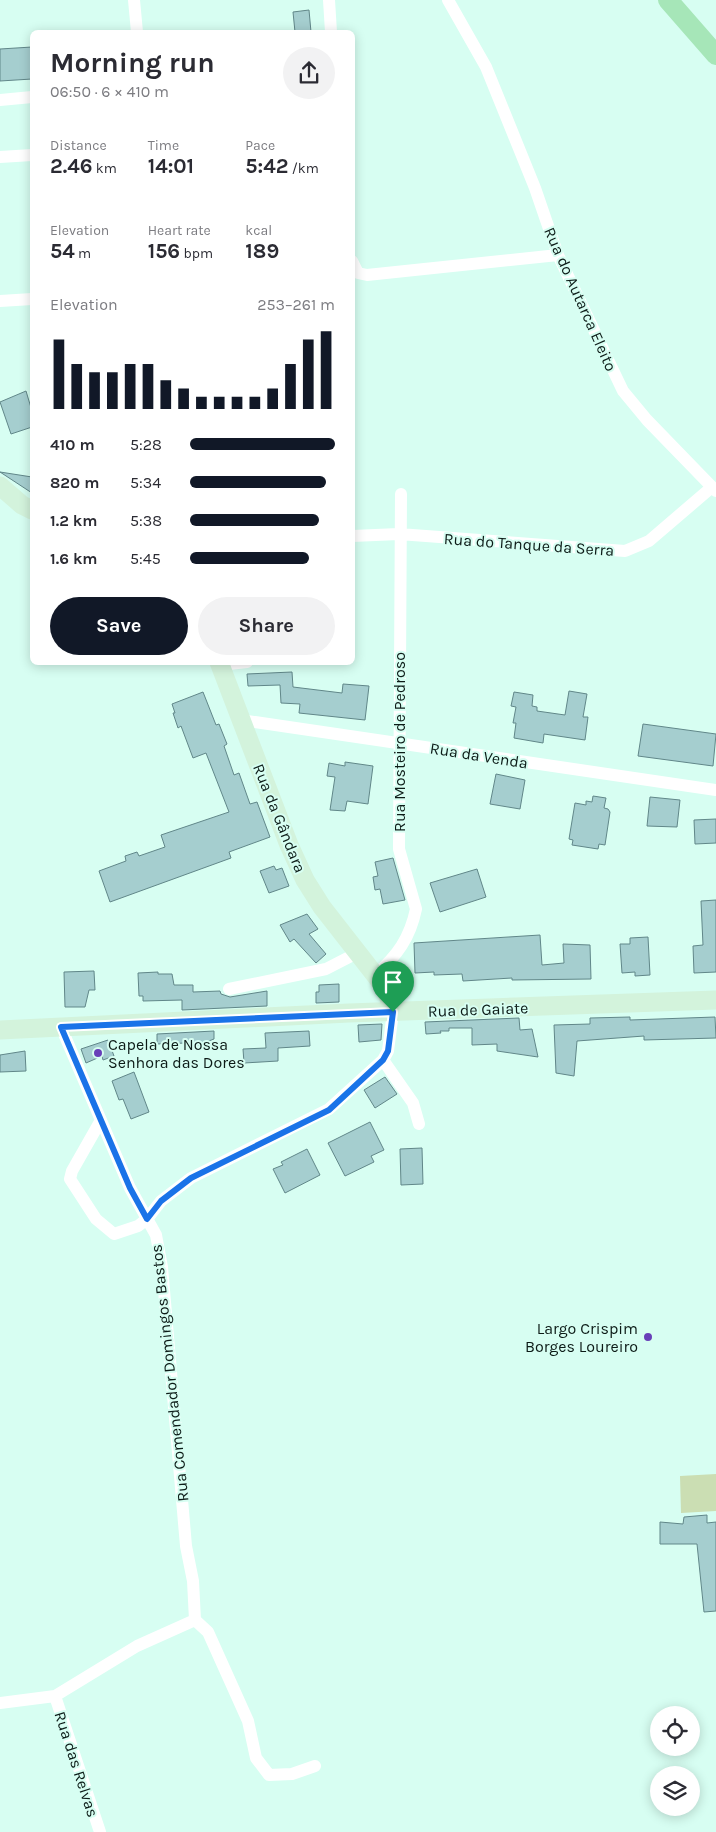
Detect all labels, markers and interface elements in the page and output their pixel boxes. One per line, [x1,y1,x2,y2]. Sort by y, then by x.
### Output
text: Morning run [50,46,215,79]
button: share [283,47,335,99]
text: 06:50 · 6 × 410 m [50,82,169,101]
text: Distance [50,137,107,154]
text: Time [148,137,179,154]
text: Pace [245,137,275,154]
text: 2.46 [50,154,92,178]
text: 14:01 [148,154,194,178]
text: 5:42 [245,154,288,178]
text: km [92,160,117,177]
text: /km [288,160,319,177]
text: Elevation [50,222,109,239]
text: Heart rate [148,222,211,239]
text: kcal [245,222,272,239]
street label: Rua do Autarca Eleito [540,224,621,374]
text: 54 [50,239,75,263]
text: 156 [148,239,180,263]
text: 189 [245,239,279,263]
text: m [75,245,91,262]
text: bpm [180,245,213,262]
text: Elevation [50,295,118,314]
text: 253–261 m [257,295,335,314]
text: 410 m [50,435,95,454]
text: 5:28 [130,435,162,454]
text: 820 m [50,473,99,492]
text: 5:34 [130,473,161,492]
text: 1.2 km [50,511,98,530]
text: 5:38 [130,511,162,530]
street label: Rua do Tanque da Serra [443,529,615,560]
text: 1.6 km [50,549,98,568]
text: 5:45 [130,549,161,568]
button: Save [50,597,188,655]
button: Share [198,597,335,655]
street label: Rua Mosteiro de Pedroso [390,652,409,832]
street label: Rua da Venda [429,738,529,773]
street label: Rua da Gândara [249,761,310,875]
pin [372,961,414,1012]
icon: arrive [379,968,407,996]
street label: Rua de Gaiate [427,998,529,1021]
place label: Capela de Nossa Senhora das Dores [108,1035,245,1072]
marker: Capela de Nossa Senhora das Dores [92,1047,104,1059]
street label: Rua Comendador Domingos Bastos [147,1243,192,1503]
place label: Largo Crispim Borges Loureiro [525,1319,638,1356]
marker: Largo Crispim Borges Loureiro [642,1331,654,1343]
map controls [650,1706,700,1816]
button: locate [650,1706,700,1756]
street label: Rua das Relvas [50,1709,103,1820]
button: layers [650,1766,700,1816]

